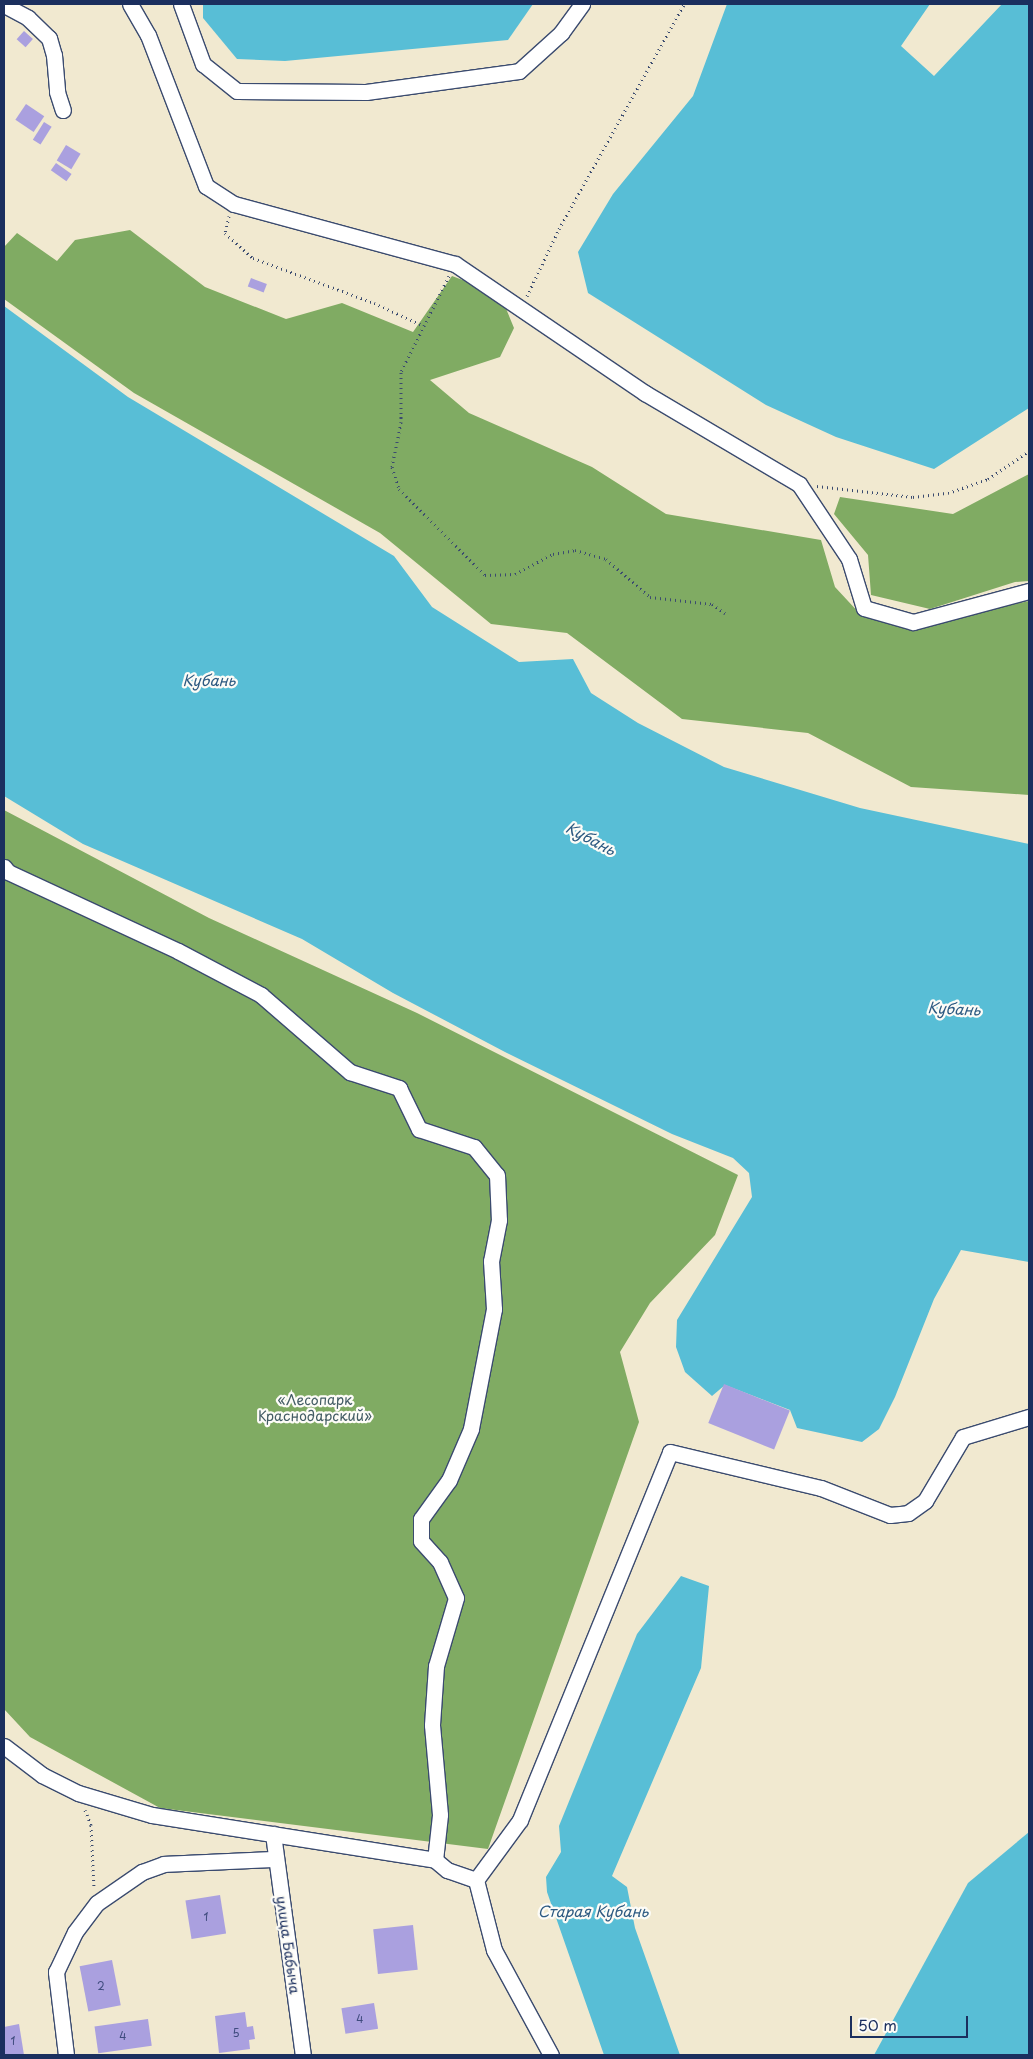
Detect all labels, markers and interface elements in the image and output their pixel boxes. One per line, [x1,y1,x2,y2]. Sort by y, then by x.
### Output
water label: Кубань [182,671,236,689]
water label: Кубань [563,818,619,858]
water label: Кубань [927,998,981,1018]
park label: «Лесопарк Краснодарский» [258,1392,372,1424]
street label: улица Бабыча [273,1895,303,1995]
water label: Старая Кубань [537,1902,649,1920]
house number: 1 [204,1910,208,1924]
house number: 2 [97,1979,105,1993]
scale bar [853,2006,970,2038]
house number: 4 [356,2012,364,2026]
text: 50 m [858,2013,897,2036]
house number: 5 [232,2026,240,2040]
house number: 4 [119,2029,127,2043]
house number: 1 [11,2034,15,2048]

